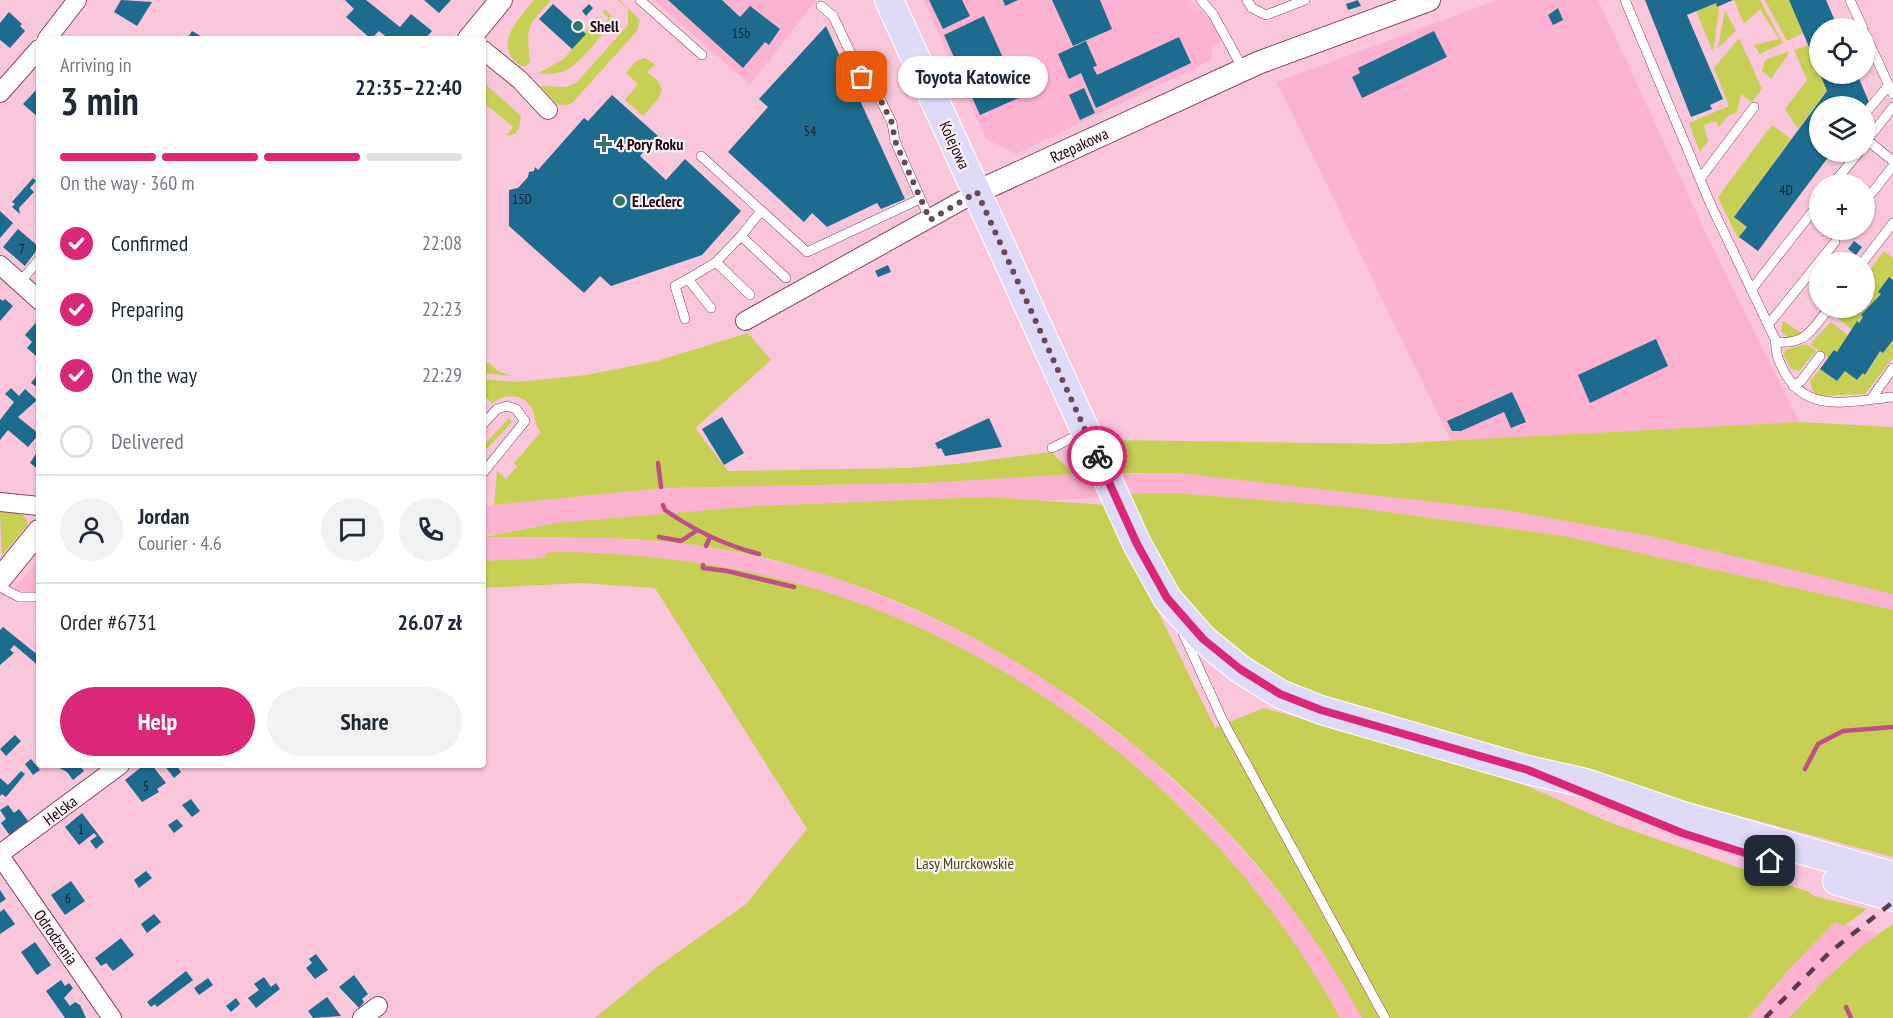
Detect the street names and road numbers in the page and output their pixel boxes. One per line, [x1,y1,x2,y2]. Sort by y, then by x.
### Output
street label: Kolejowa [935,118,975,172]
street label: Rzepakowa [1047,123,1111,167]
street label: Helska [39,791,81,829]
street label: Odrodzenia [30,905,82,969]

